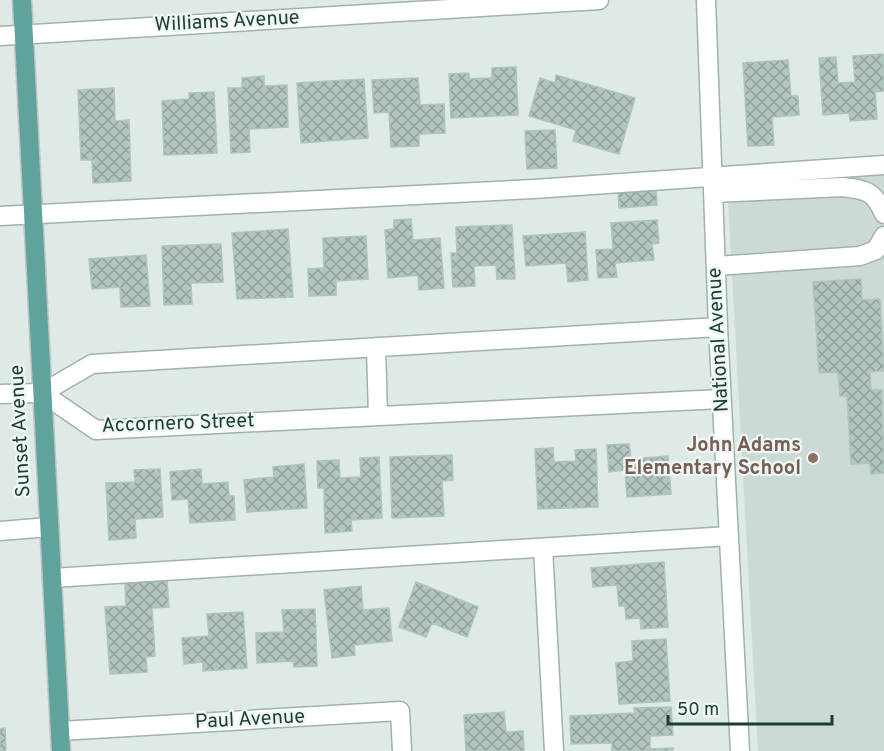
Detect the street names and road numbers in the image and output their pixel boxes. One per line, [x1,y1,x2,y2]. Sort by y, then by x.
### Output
street label: Williams Avenue [154,5,300,39]
street label: National Avenue [702,267,736,413]
street label: Sunset Avenue [5,364,37,498]
street label: Accornero Street [101,408,255,440]
street label: Paul Avenue [194,704,306,736]

